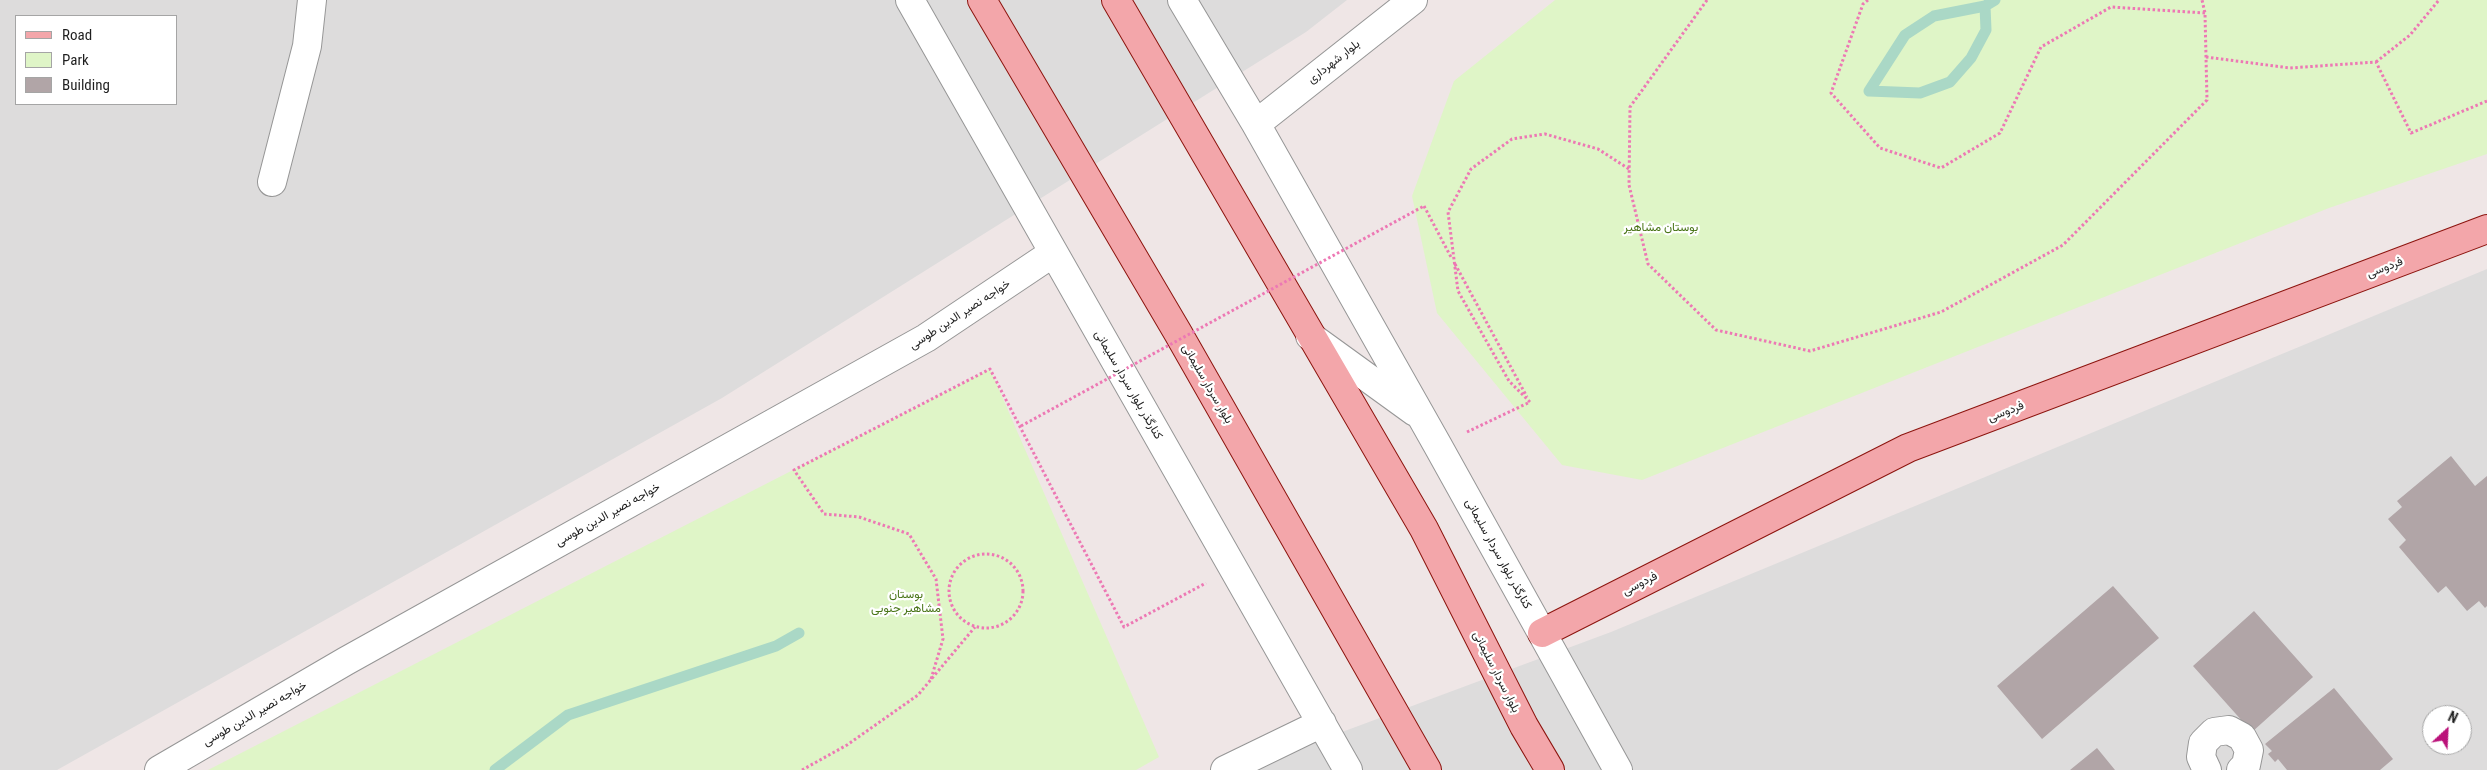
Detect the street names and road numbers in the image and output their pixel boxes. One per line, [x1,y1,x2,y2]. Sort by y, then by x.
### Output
street label: بلوار شهرداری [1305,37,1363,87]
street label: فردوسی [2365,255,2405,281]
street label: خواجه نصیر الدین طوسی [907,277,1013,353]
street label: کنارگذر بلوار سردار سلیمانی [1091,328,1165,442]
street label: بلوار سردار سلیمانی [1178,342,1236,426]
street label: فردوسی [1986,399,2026,425]
street label: خواجه نصیر الدین طوسی [553,480,663,550]
street label: کنارگذر بلوار سردار سلیمانی [1462,496,1534,612]
street label: فردوسی [1620,569,1660,599]
street label: بلوار سردار سلیمانی [1469,629,1523,715]
street label: خواجه نصیر الدین طوسی [200,678,310,750]

